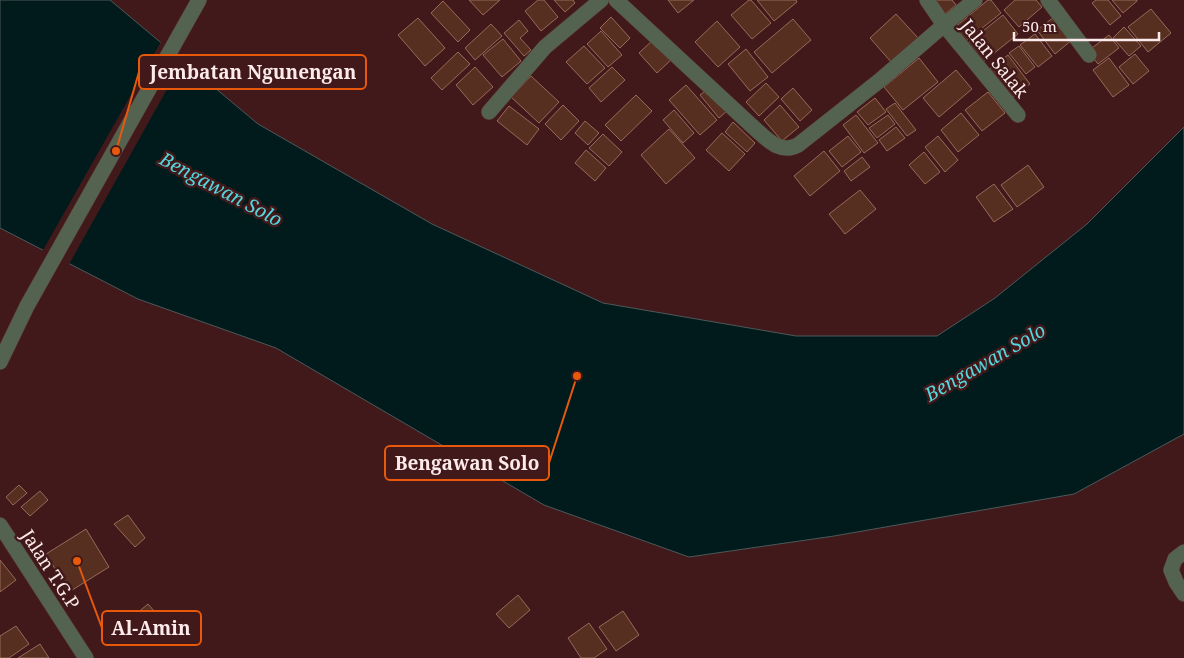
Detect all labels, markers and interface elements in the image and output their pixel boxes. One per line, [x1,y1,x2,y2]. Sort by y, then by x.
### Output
scale bar [1014,10,1159,42]
street label: Jalan Salak [955,13,1034,103]
text: 50 m [1022,16,1057,36]
callout: Jembatan Ngunengan [139,55,366,89]
text: Jembatan Ngunengan [149,59,357,85]
water label: Bengawan Solo [154,145,287,232]
water label: Bengawan Solo [919,317,1050,408]
callout: Bengawan Solo [385,446,549,480]
text: Bengawan Solo [395,450,539,476]
street label: Jalan T.G.P [16,524,86,614]
callout: Al-Amin [102,611,201,645]
text: Al-Amin [111,615,191,641]

